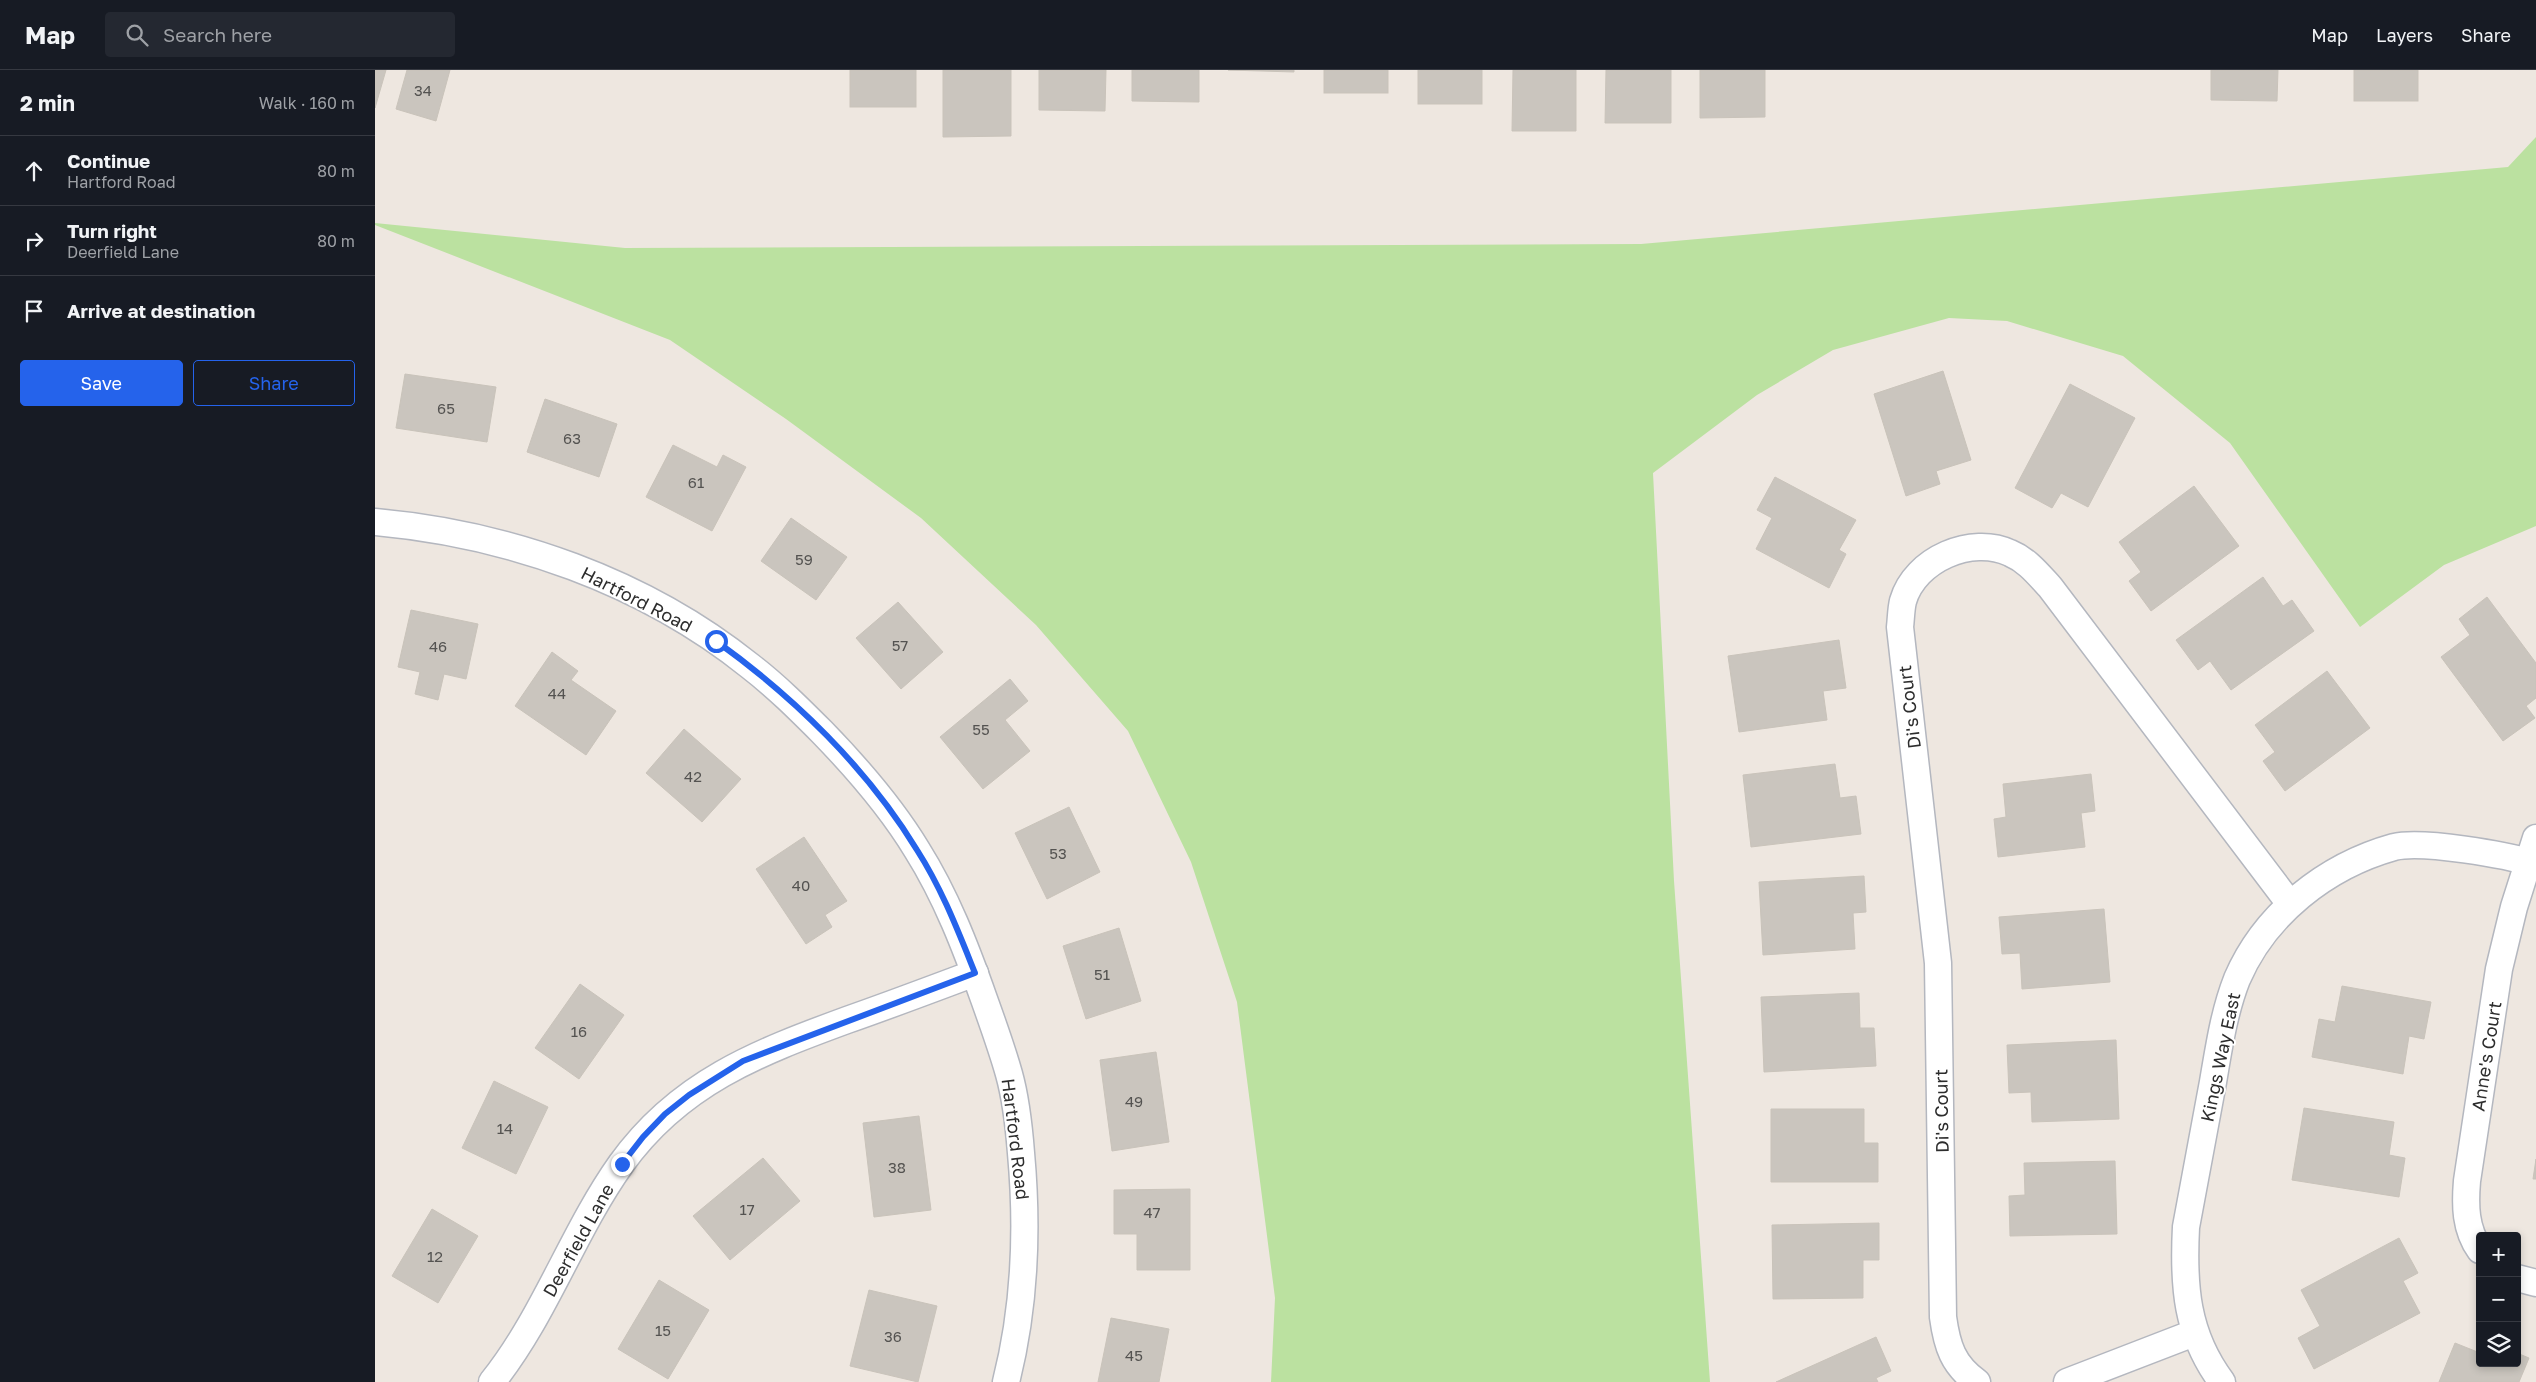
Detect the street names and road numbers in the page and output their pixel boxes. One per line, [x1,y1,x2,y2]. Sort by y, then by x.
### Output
street label: Hartford Road [578,561,696,637]
street label: Di's Court [1893,664,1925,750]
street label: Kings Way East [2196,990,2244,1124]
street label: Anne's Court [2466,999,2506,1113]
street label: Di's Court [1929,1069,1953,1153]
street label: Hartford Road [998,1077,1034,1201]
street label: Deerfield Lane [538,1180,618,1300]

